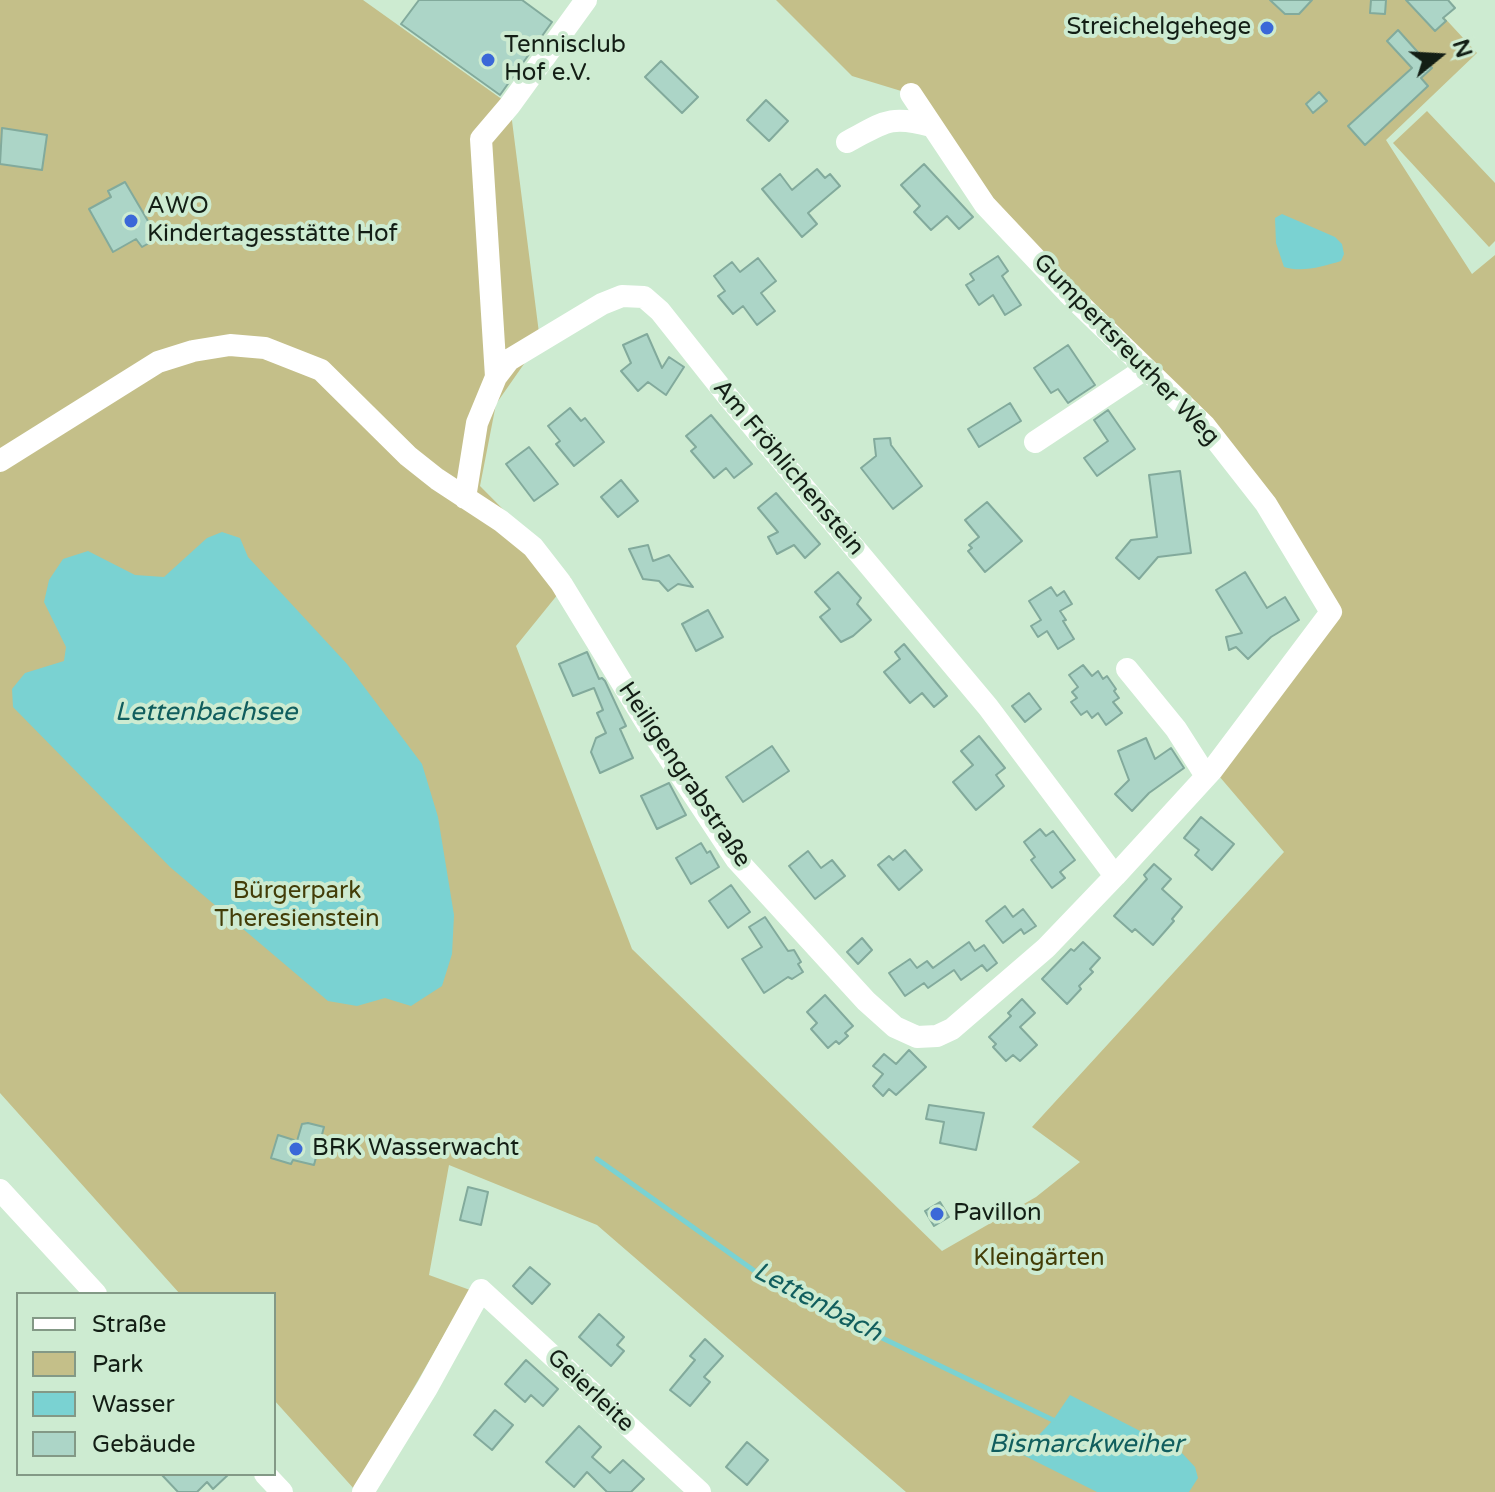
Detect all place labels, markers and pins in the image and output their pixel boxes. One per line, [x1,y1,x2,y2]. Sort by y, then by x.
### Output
place label: Streichelgehege [1067,14,1251,42]
marker: Streichelgehege [1258,19,1276,37]
place label: Tennisclub Hof e.V. [504,32,626,88]
marker: Tennisclub Hof e.V. [479,51,497,69]
place label: AWO Kindertagesstätte Hof [147,193,398,249]
marker: AWO Kindertagesstätte Hof [122,212,140,230]
place label: BRK Wasserwacht [312,1135,519,1163]
marker: BRK Wasserwacht [287,1140,305,1158]
place label: Pavillon [953,1200,1042,1228]
marker: Pavillon [928,1205,946,1223]

